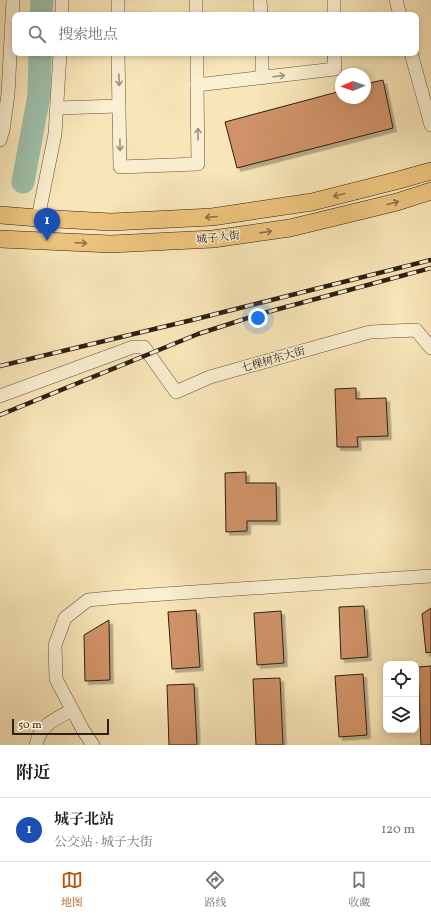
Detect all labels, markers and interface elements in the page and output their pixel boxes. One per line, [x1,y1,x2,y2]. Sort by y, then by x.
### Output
search box [12,12,419,56]
icon: search [26,23,48,45]
text: 搜索地点 [58,25,118,46]
north arrow [335,68,371,104]
one-way arrow [272,72,285,80]
one-way arrow [115,73,123,86]
one-way arrow [194,128,202,141]
one-way arrow [116,138,124,151]
one-way arrow [333,192,346,199]
one-way arrow [386,199,399,206]
pin: 1 [34,208,60,241]
one-way arrow [205,213,218,221]
one-way arrow [259,228,272,236]
street label: 城子大街 [195,229,241,248]
one-way arrow [74,239,87,246]
your location [248,308,268,328]
street label: 七棵树东大街 [240,344,307,377]
map controls [383,661,419,733]
button: locate [383,661,419,697]
button: layers [383,697,419,733]
scale bar [12,717,109,736]
text: 50 m [18,718,42,733]
text: 附近 [16,762,50,785]
text: 城子北站 [54,810,114,831]
text: 1 [26,821,32,839]
text: 120 m [381,821,415,839]
text: 公交站 · 城子大街 [54,834,153,852]
tab: 地图 [61,869,83,911]
tab: 路线 [204,869,226,911]
tab: 收藏 [348,869,370,911]

